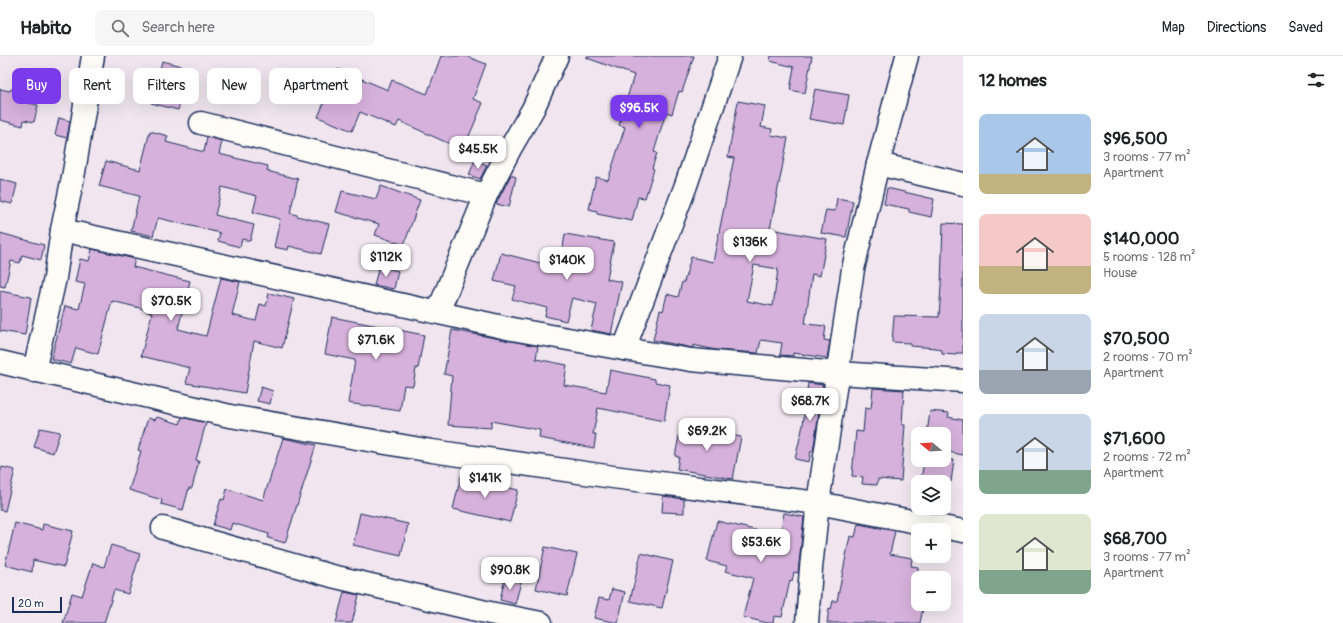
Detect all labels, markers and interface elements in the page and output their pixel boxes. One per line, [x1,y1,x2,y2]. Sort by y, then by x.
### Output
search box [95,10,375,46]
text: Habito [20,16,71,40]
icon: search [109,17,131,39]
text: Search here [141,18,215,37]
text: Map [1162,19,1185,36]
text: Directions [1207,19,1266,36]
text: Saved [1288,19,1323,36]
chip: Buy [12,68,61,104]
chip: Rent [69,68,125,104]
chip: Filters [133,68,199,104]
chip: New [207,68,261,104]
chip: Apartment [269,68,362,104]
icon: filters [1305,69,1327,91]
text: 12 homes [979,70,1047,91]
pin: $96.5K [606,95,672,129]
text: $96.5K [619,100,659,116]
text: $96,500 [1103,128,1168,149]
icon: home [1011,130,1059,178]
pin: $45.5K [445,136,511,170]
text: $45.5K [458,141,498,157]
text: 3 rooms · 77 m² [1103,149,1191,165]
text: Apartment [1103,165,1164,181]
text: $140,000 [1103,228,1179,249]
pin: $136K [722,229,778,263]
icon: home [1011,230,1059,278]
text: $136K [733,234,767,250]
pin: $112K [358,244,414,278]
pin: $140K [539,247,595,281]
text: $112K [370,249,402,265]
text: 5 rooms · 128 m² [1103,249,1196,265]
text: $140K [549,252,585,268]
text: House [1103,265,1137,281]
pin: $70.5K [138,288,204,322]
text: $70.5K [151,293,191,309]
pin: $71.6K [343,327,409,361]
text: $70,500 [1103,328,1170,349]
icon: home [1011,330,1059,378]
text: $71.6K [357,332,395,348]
text: 2 rooms · 70 m² [1103,349,1193,365]
text: Apartment [1103,365,1164,381]
pin: $68.7K [777,388,843,422]
text: $68.7K [791,393,829,409]
pin: $69.2K [674,418,740,452]
text: $69.2K [687,423,727,439]
north arrow [911,427,951,467]
map controls [911,427,951,611]
text: $71,600 [1103,428,1165,449]
icon: home [1011,430,1059,478]
text: 2 rooms · 72 m² [1103,449,1191,465]
pin: $141K [457,465,513,499]
text: Apartment [1103,465,1164,481]
text: $141K [469,470,501,486]
button: layers [911,475,951,515]
button: + [911,523,951,563]
text: $68,700 [1103,528,1167,549]
pin: $53.6K [728,529,794,563]
icon: home [1011,530,1059,578]
text: $53.6K [741,534,781,550]
text: 3 rooms · 77 m² [1103,549,1191,565]
pin: $90.8K [477,557,543,591]
text: $90.8K [490,562,530,578]
text: Apartment [1103,565,1164,581]
button: − [911,571,951,611]
scale bar [12,595,62,614]
text: 20 m [18,597,44,610]

